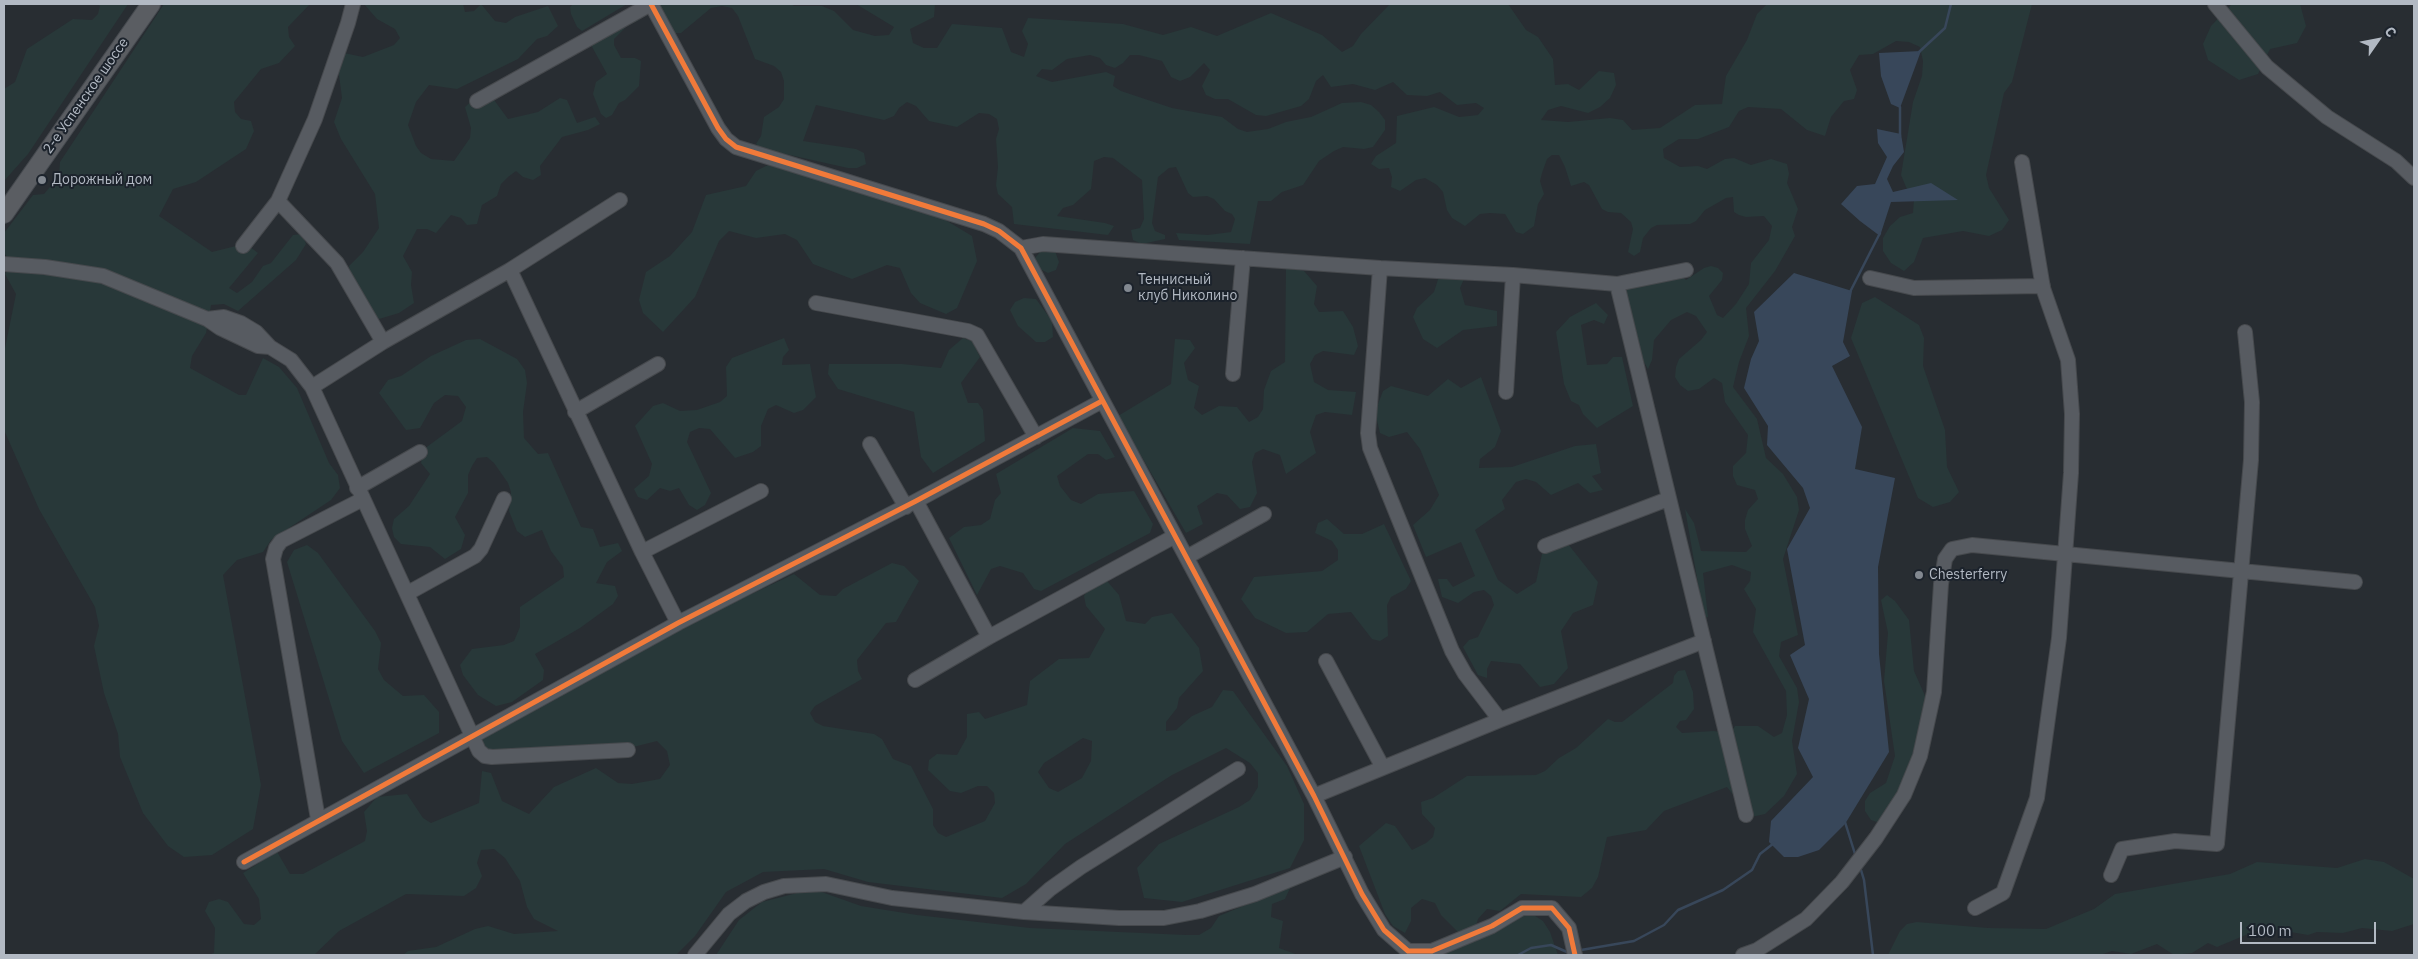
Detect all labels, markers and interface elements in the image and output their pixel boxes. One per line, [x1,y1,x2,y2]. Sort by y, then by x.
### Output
north arrow [2353,15,2403,65]
text: С [2381,23,2401,41]
street label: 2-е Успенское шоссе [40,35,132,157]
place label: Дорожный дом [52,172,152,188]
marker: Дорожный дом [36,174,48,186]
place label: Теннисный клуб Николино [1138,272,1237,304]
marker: Теннисный клуб Николино [1122,282,1134,294]
place label: Chesterferry [1929,567,2007,583]
marker: Chesterferry [1913,569,1925,581]
scale bar [2243,912,2379,944]
text: 100 m [2248,921,2292,940]

